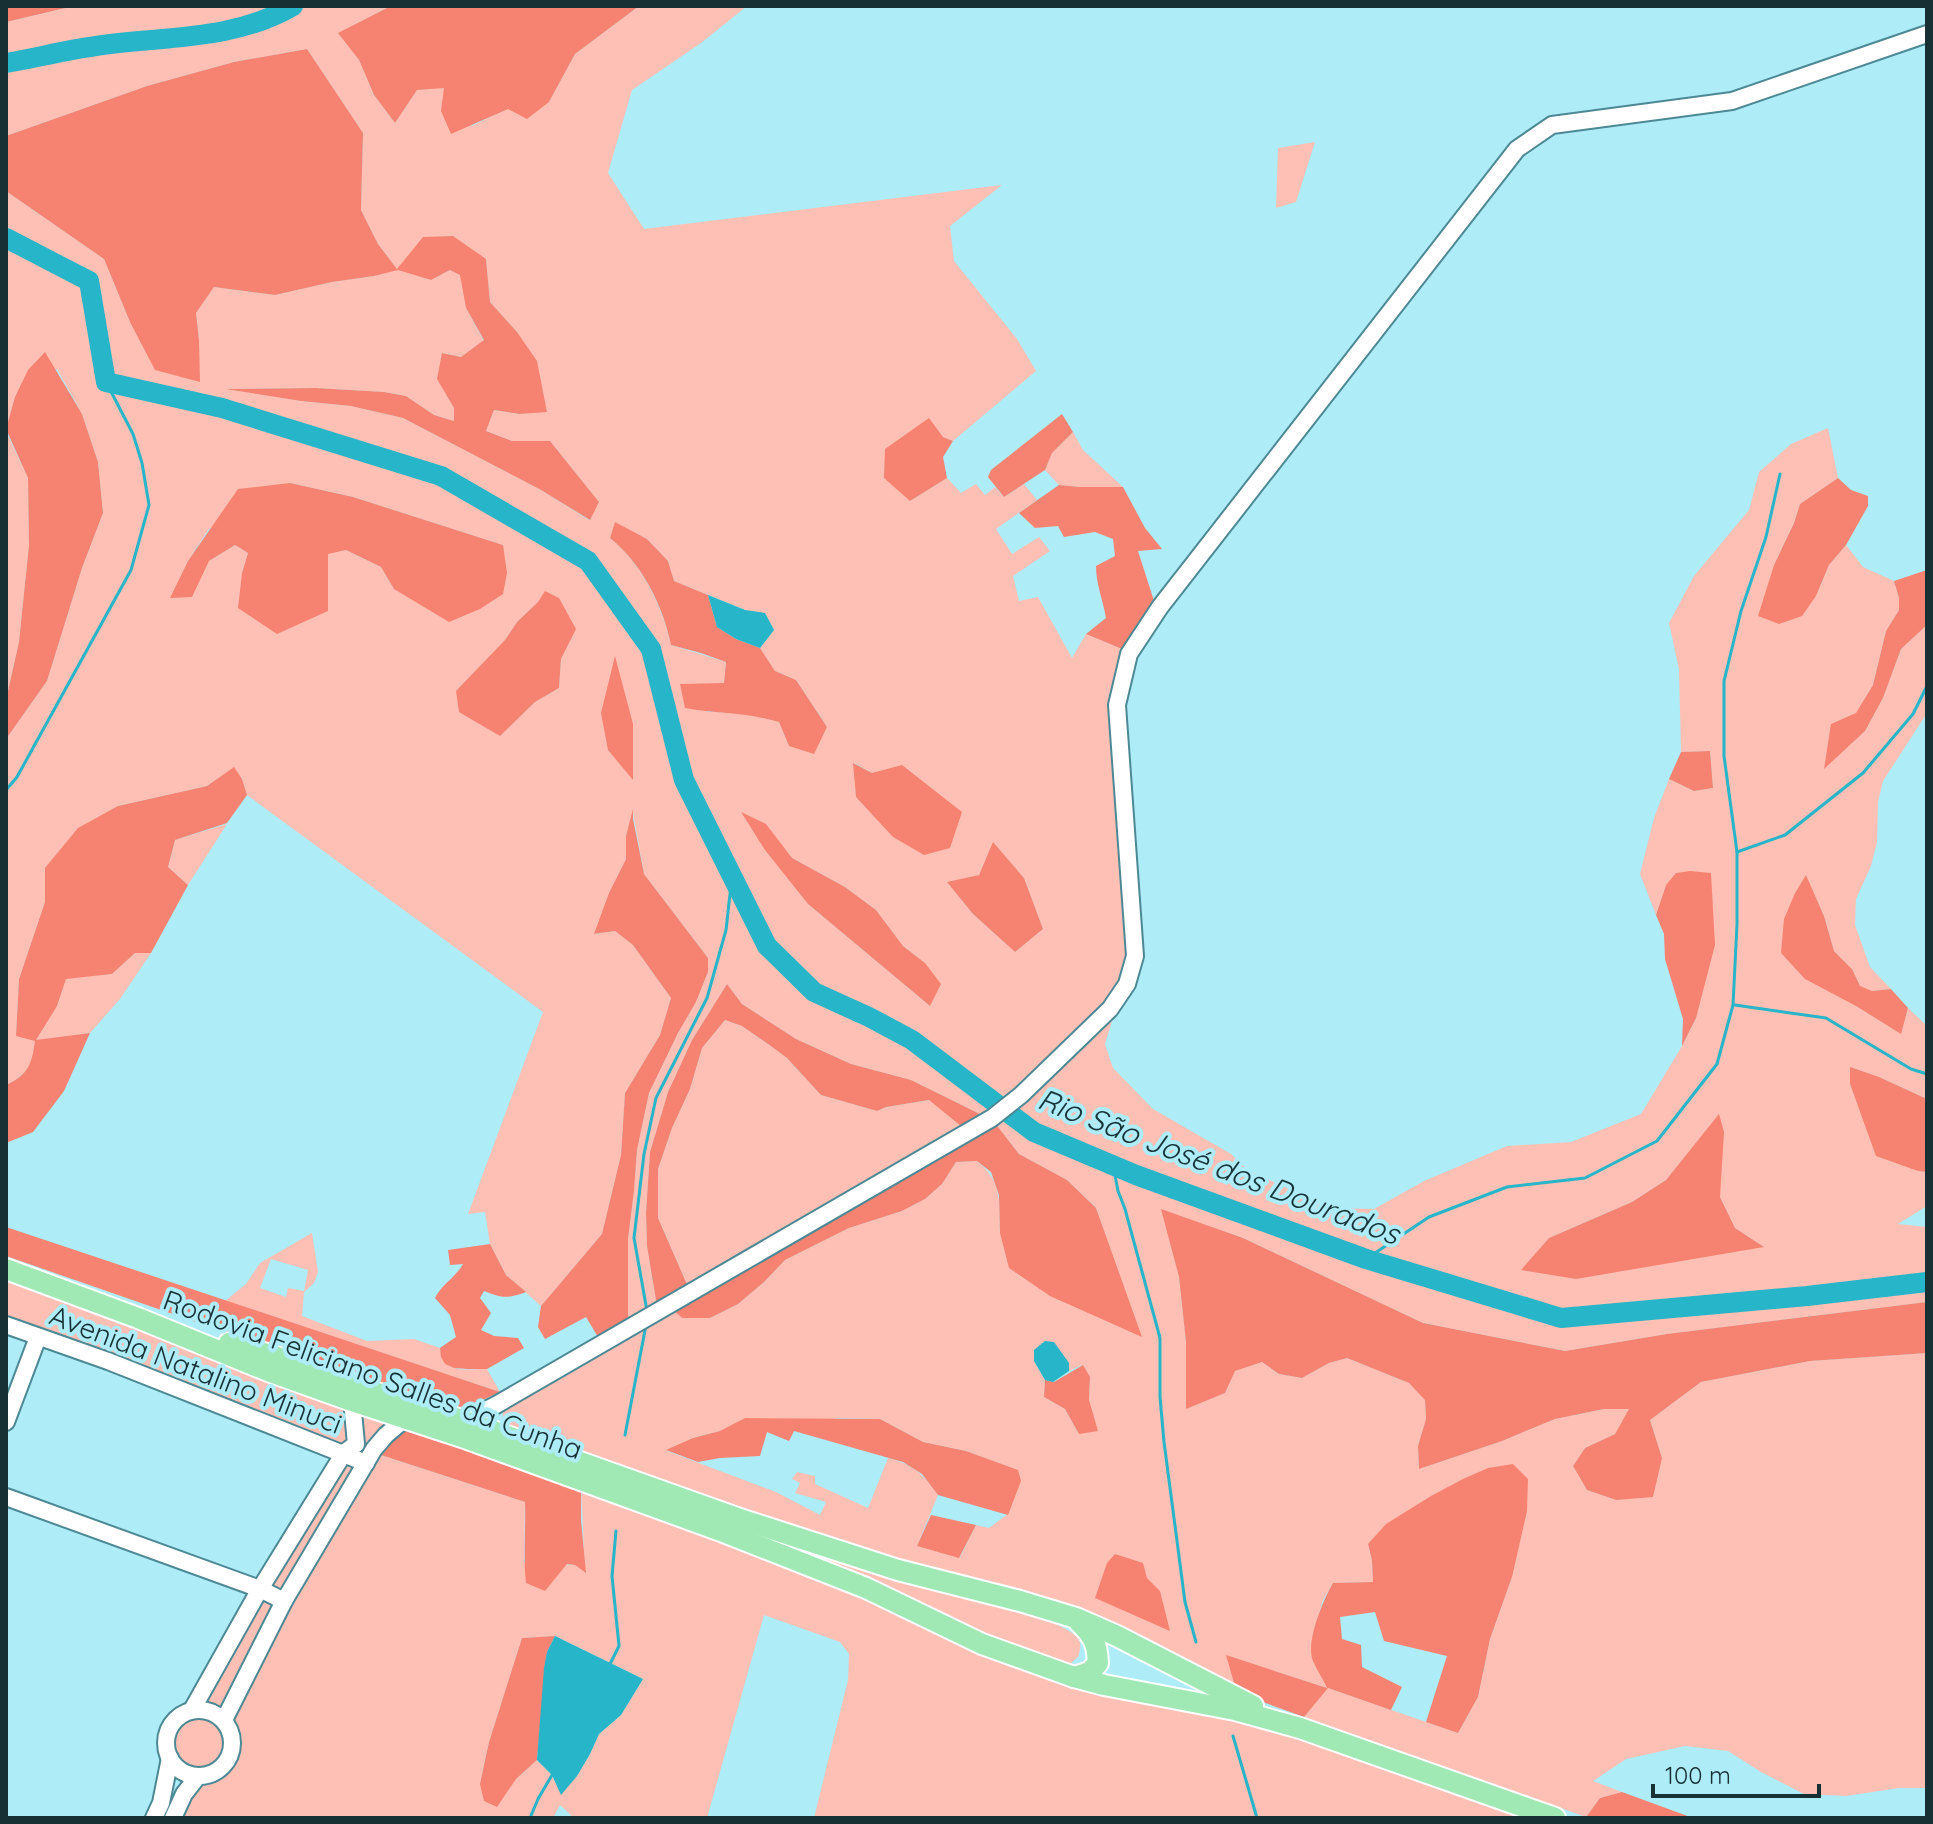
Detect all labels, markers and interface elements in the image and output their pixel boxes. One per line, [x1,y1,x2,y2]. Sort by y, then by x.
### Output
water label: Rio São José dos Dourados [1033,1079,1407,1253]
street label: Rodovia Feliciano Salles da Cunha [159,1282,587,1466]
street label: Avenida Natalino Minuci [45,1297,347,1441]
scale bar [1653,1748,1819,1798]
text: 100 m [1665,1760,1731,1790]

